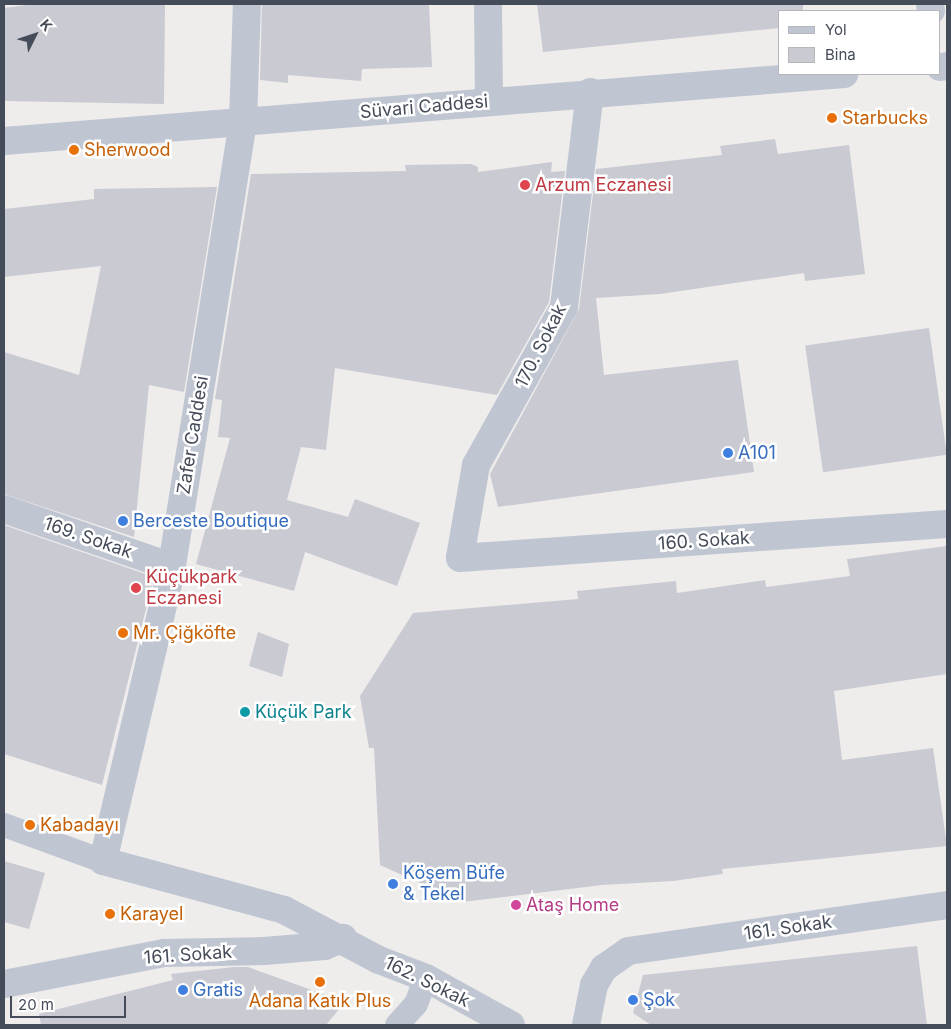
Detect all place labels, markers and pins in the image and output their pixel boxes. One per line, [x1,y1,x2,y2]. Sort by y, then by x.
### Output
place label: Starbucks [842,107,928,129]
marker: Starbucks [826,112,838,124]
place label: Sherwood [84,139,171,161]
marker: Sherwood [68,144,80,156]
place label: Arzum Eczanesi [535,174,671,196]
marker: Arzum Eczanesi [519,179,531,191]
place label: A101 [738,442,776,464]
marker: A101 [722,447,734,459]
place label: Berceste Boutique [133,510,289,532]
marker: Berceste Boutique [117,515,129,527]
place label: Küçükpark Eczanesi [146,567,237,610]
marker: Küçükpark Eczanesi [130,582,142,594]
place label: Mr. Çiğköfte [133,622,236,644]
marker: Mr. Çiğköfte [117,627,129,639]
place label: Küçük Park [255,701,352,723]
marker: Küçük Park [239,706,251,718]
place label: Kabadayı [40,814,119,836]
marker: Kabadayı [24,819,36,831]
place label: Köşem Büfe & Tekel [403,863,505,906]
marker: Köşem Büfe & Tekel [387,878,399,890]
place label: Ataş Home [526,894,619,916]
marker: Ataş Home [510,899,522,911]
place label: Karayel [120,903,183,925]
marker: Karayel [104,908,116,920]
marker: Adana Katık Plus [314,976,326,988]
place label: Gratis [193,979,243,1001]
marker: Gratis [177,984,189,996]
place label: Şok [643,989,675,1011]
place label: Adana Katık Plus [249,990,391,1012]
marker: Şok [627,994,639,1006]

